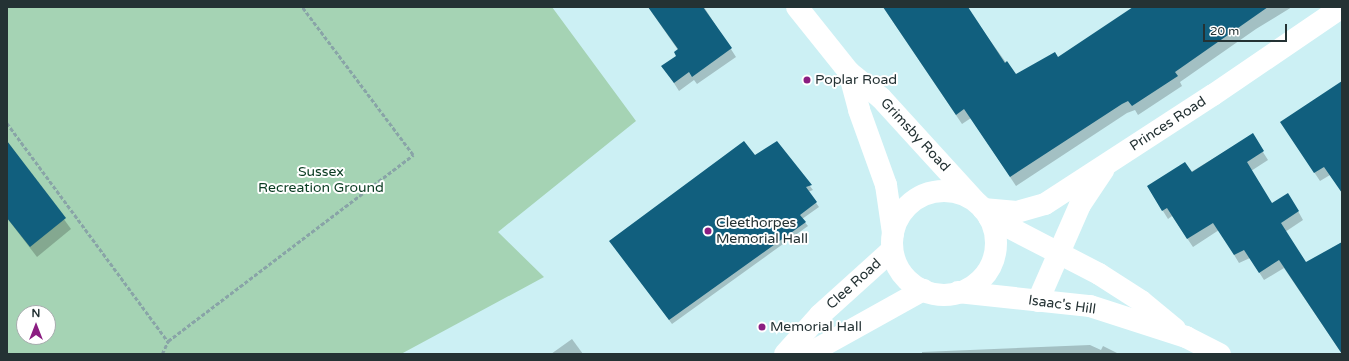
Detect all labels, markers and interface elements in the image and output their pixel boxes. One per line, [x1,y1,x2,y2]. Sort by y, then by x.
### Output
scale bar [1205,16,1289,42]
text: 20 m [1210,24,1239,38]
place label: Poplar Road [815,72,897,88]
marker: Poplar Road [802,75,812,85]
street label: Princes Road [1127,93,1209,155]
street label: Grimsby Road [877,95,953,175]
park label: Sussex Recreation Ground [258,164,384,196]
place label: Cleethorpes Memorial Hall [716,215,808,248]
marker: Cleethorpes Memorial Hall [703,226,713,236]
street label: Clee Road [823,255,885,313]
street label: Isaac's Hill [1027,292,1097,318]
north arrow [16,305,56,345]
text: N [32,307,40,320]
place label: Memorial Hall [770,319,862,335]
marker: Memorial Hall [757,322,767,332]

